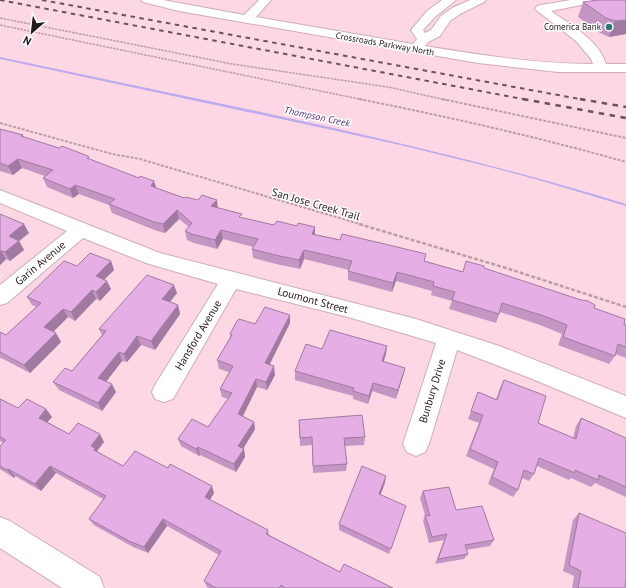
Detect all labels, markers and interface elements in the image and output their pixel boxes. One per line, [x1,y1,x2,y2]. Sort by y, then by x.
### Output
north arrow [12,12,52,52]
place label: Comerica Bank [544,21,602,32]
marker: Comerica Bank [604,22,614,32]
street label: Crossroads Parkway North [335,29,435,58]
text: N [21,33,34,49]
water label: Thompson Creek [283,103,352,130]
street label: San Jose Creek Trail [270,185,363,224]
street label: Garin Avenue [12,238,68,288]
street label: Loumont Street [276,284,350,316]
street label: Hansford Avenue [172,297,225,373]
street label: Bunbury Drive [416,357,449,425]

